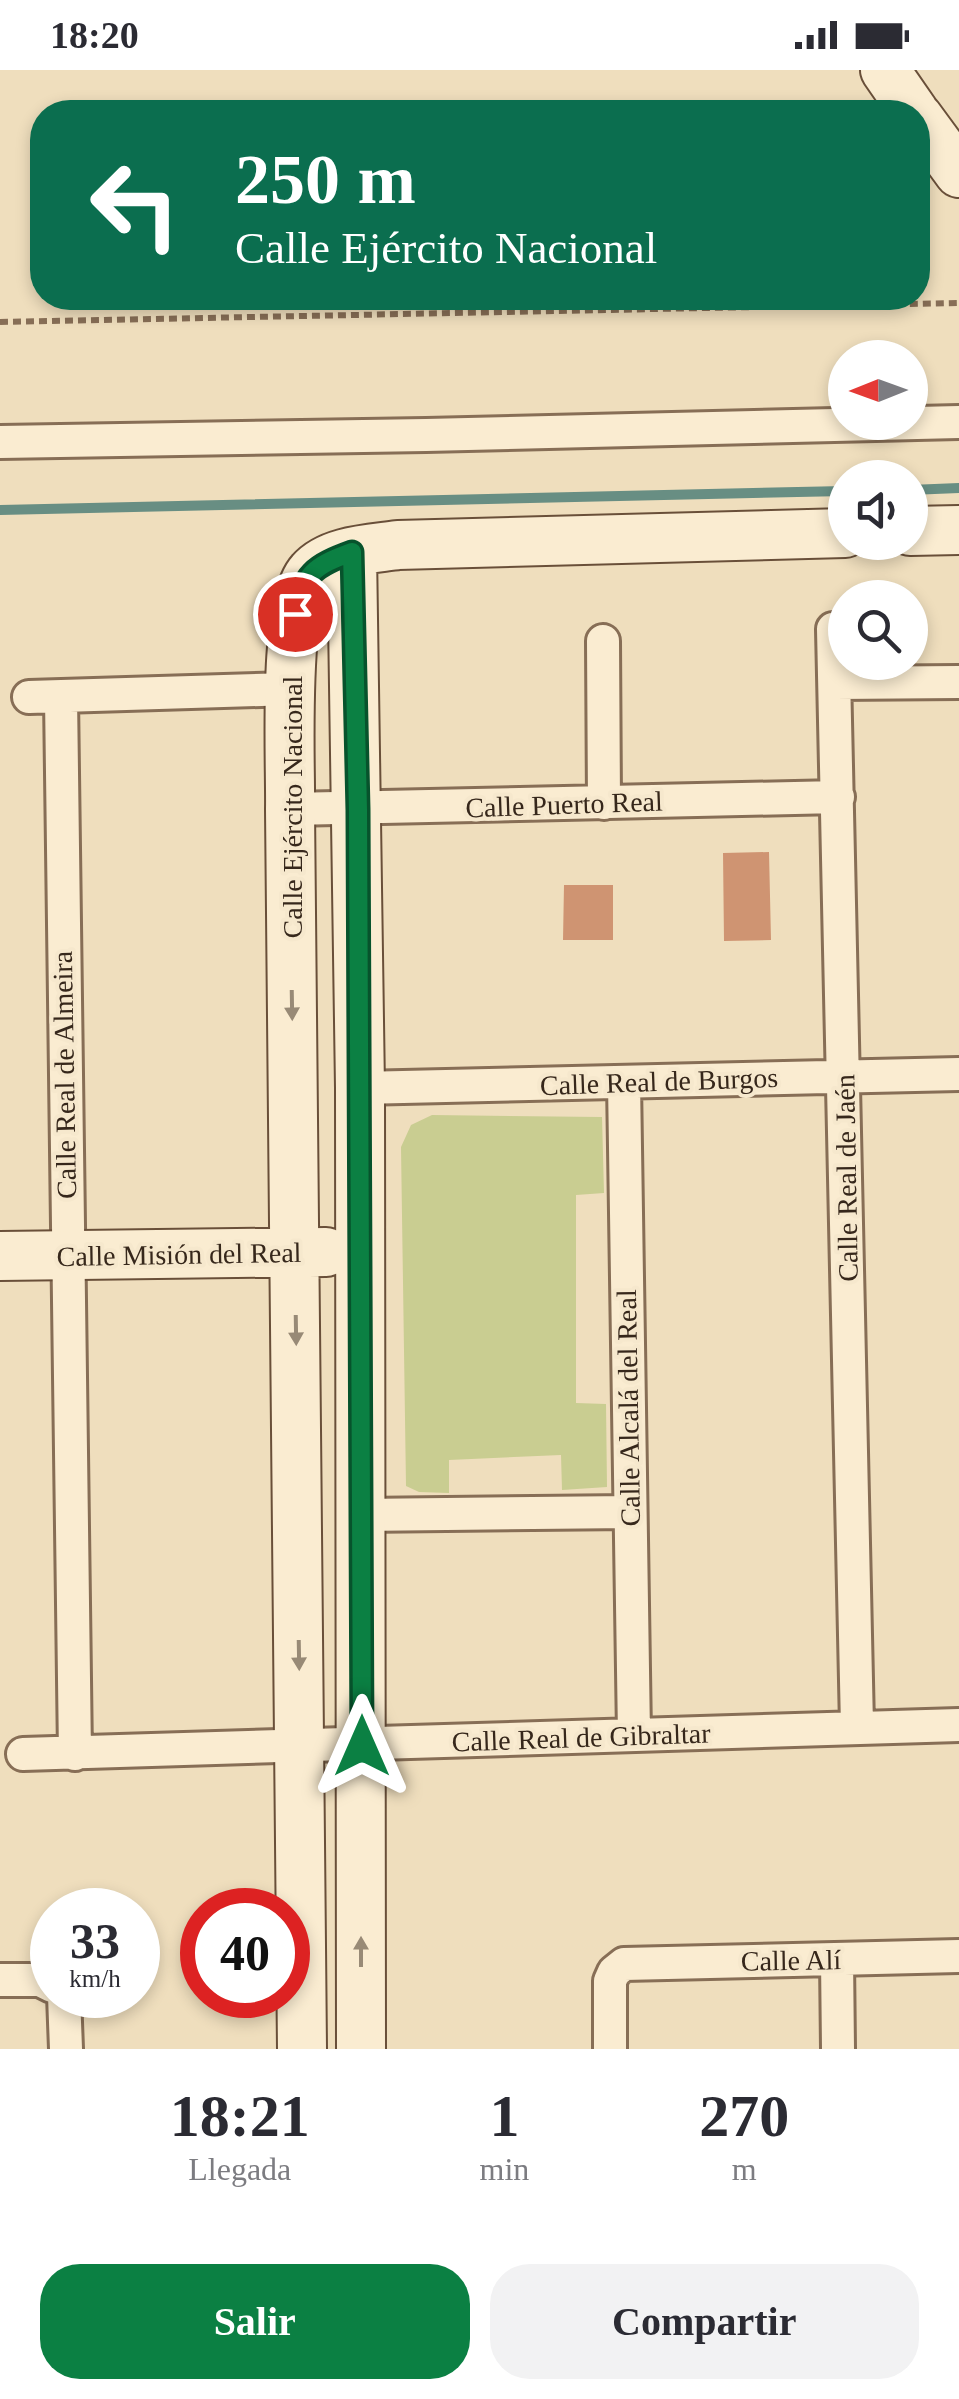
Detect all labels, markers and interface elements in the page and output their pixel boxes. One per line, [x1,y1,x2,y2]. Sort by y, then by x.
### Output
text: 18:20 [50,14,139,56]
icon: left [70,140,200,270]
text: 250 m [235,141,416,218]
text: Calle Ejército Nacional [235,223,657,273]
north arrow [828,340,928,440]
map controls [828,340,928,680]
button: sound [828,460,928,560]
pin [253,572,338,657]
button: search [828,580,928,680]
icon: arrive [268,587,323,642]
street label: Calle Ejército Nacional [277,675,308,938]
street label: Calle Puerto Real [465,786,663,823]
street label: Calle Real de Almeira [47,950,82,1199]
one-way arrow [285,989,301,1021]
street label: Calle Real de Burgos [539,1062,779,1101]
street label: Calle Real de Jaén [829,1074,864,1282]
street label: Calle Misión del Real [56,1237,302,1272]
street label: Calle Alcalá del Real [611,1289,646,1527]
one-way arrow [288,1314,304,1346]
one-way arrow [291,1639,307,1671]
position arrow [310,1694,414,1798]
street label: Calle Real de Gibraltar [451,1717,712,1758]
speed limit sign: 40 [180,1888,310,2018]
text: 33 [70,1913,120,1969]
one-way arrow [353,1935,369,1967]
street label: Calle Alí [741,1944,842,1977]
text: km/h [69,1965,121,1992]
text: 18:21 [170,2083,310,2149]
text: 1 [489,2083,519,2149]
text: 270 [699,2083,789,2149]
text: Llegada [188,2151,291,2187]
text: min [480,2151,529,2187]
text: m [732,2151,757,2187]
button: Salir [40,2264,470,2379]
button: Compartir [490,2264,919,2379]

